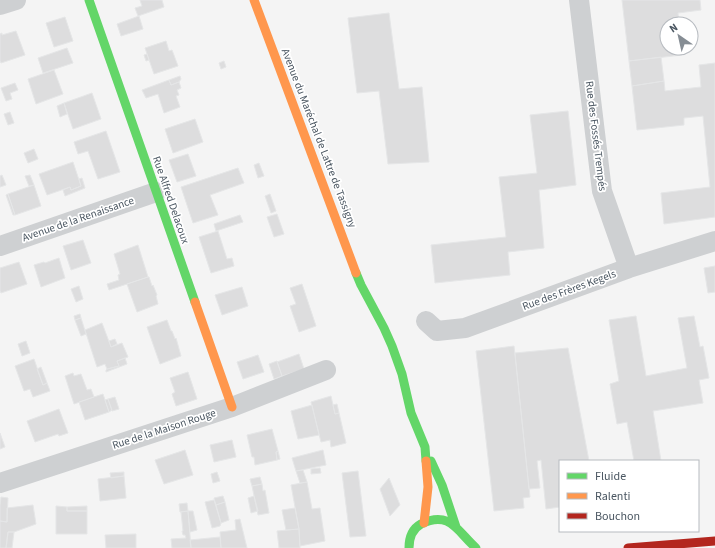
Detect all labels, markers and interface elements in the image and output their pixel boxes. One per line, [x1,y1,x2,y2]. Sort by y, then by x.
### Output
north arrow [659,16,699,56]
text: N [666,20,681,36]
street label: Avenue du Maréchal de Lattre de Tassigny [278,46,360,230]
street label: Rue des Fossés Trempés [582,80,610,192]
street label: Rue Alfred Delacoux [149,154,193,246]
street label: Avenue de la Renaissance [20,193,136,245]
street label: Rue des Frères Kegels [520,266,618,314]
street label: Rue de la Maison Rouge [110,405,218,453]
legend [559,460,699,532]
text: Fluide [595,468,626,485]
text: Ralenti [595,488,630,505]
text: Bouchon [595,508,640,525]

